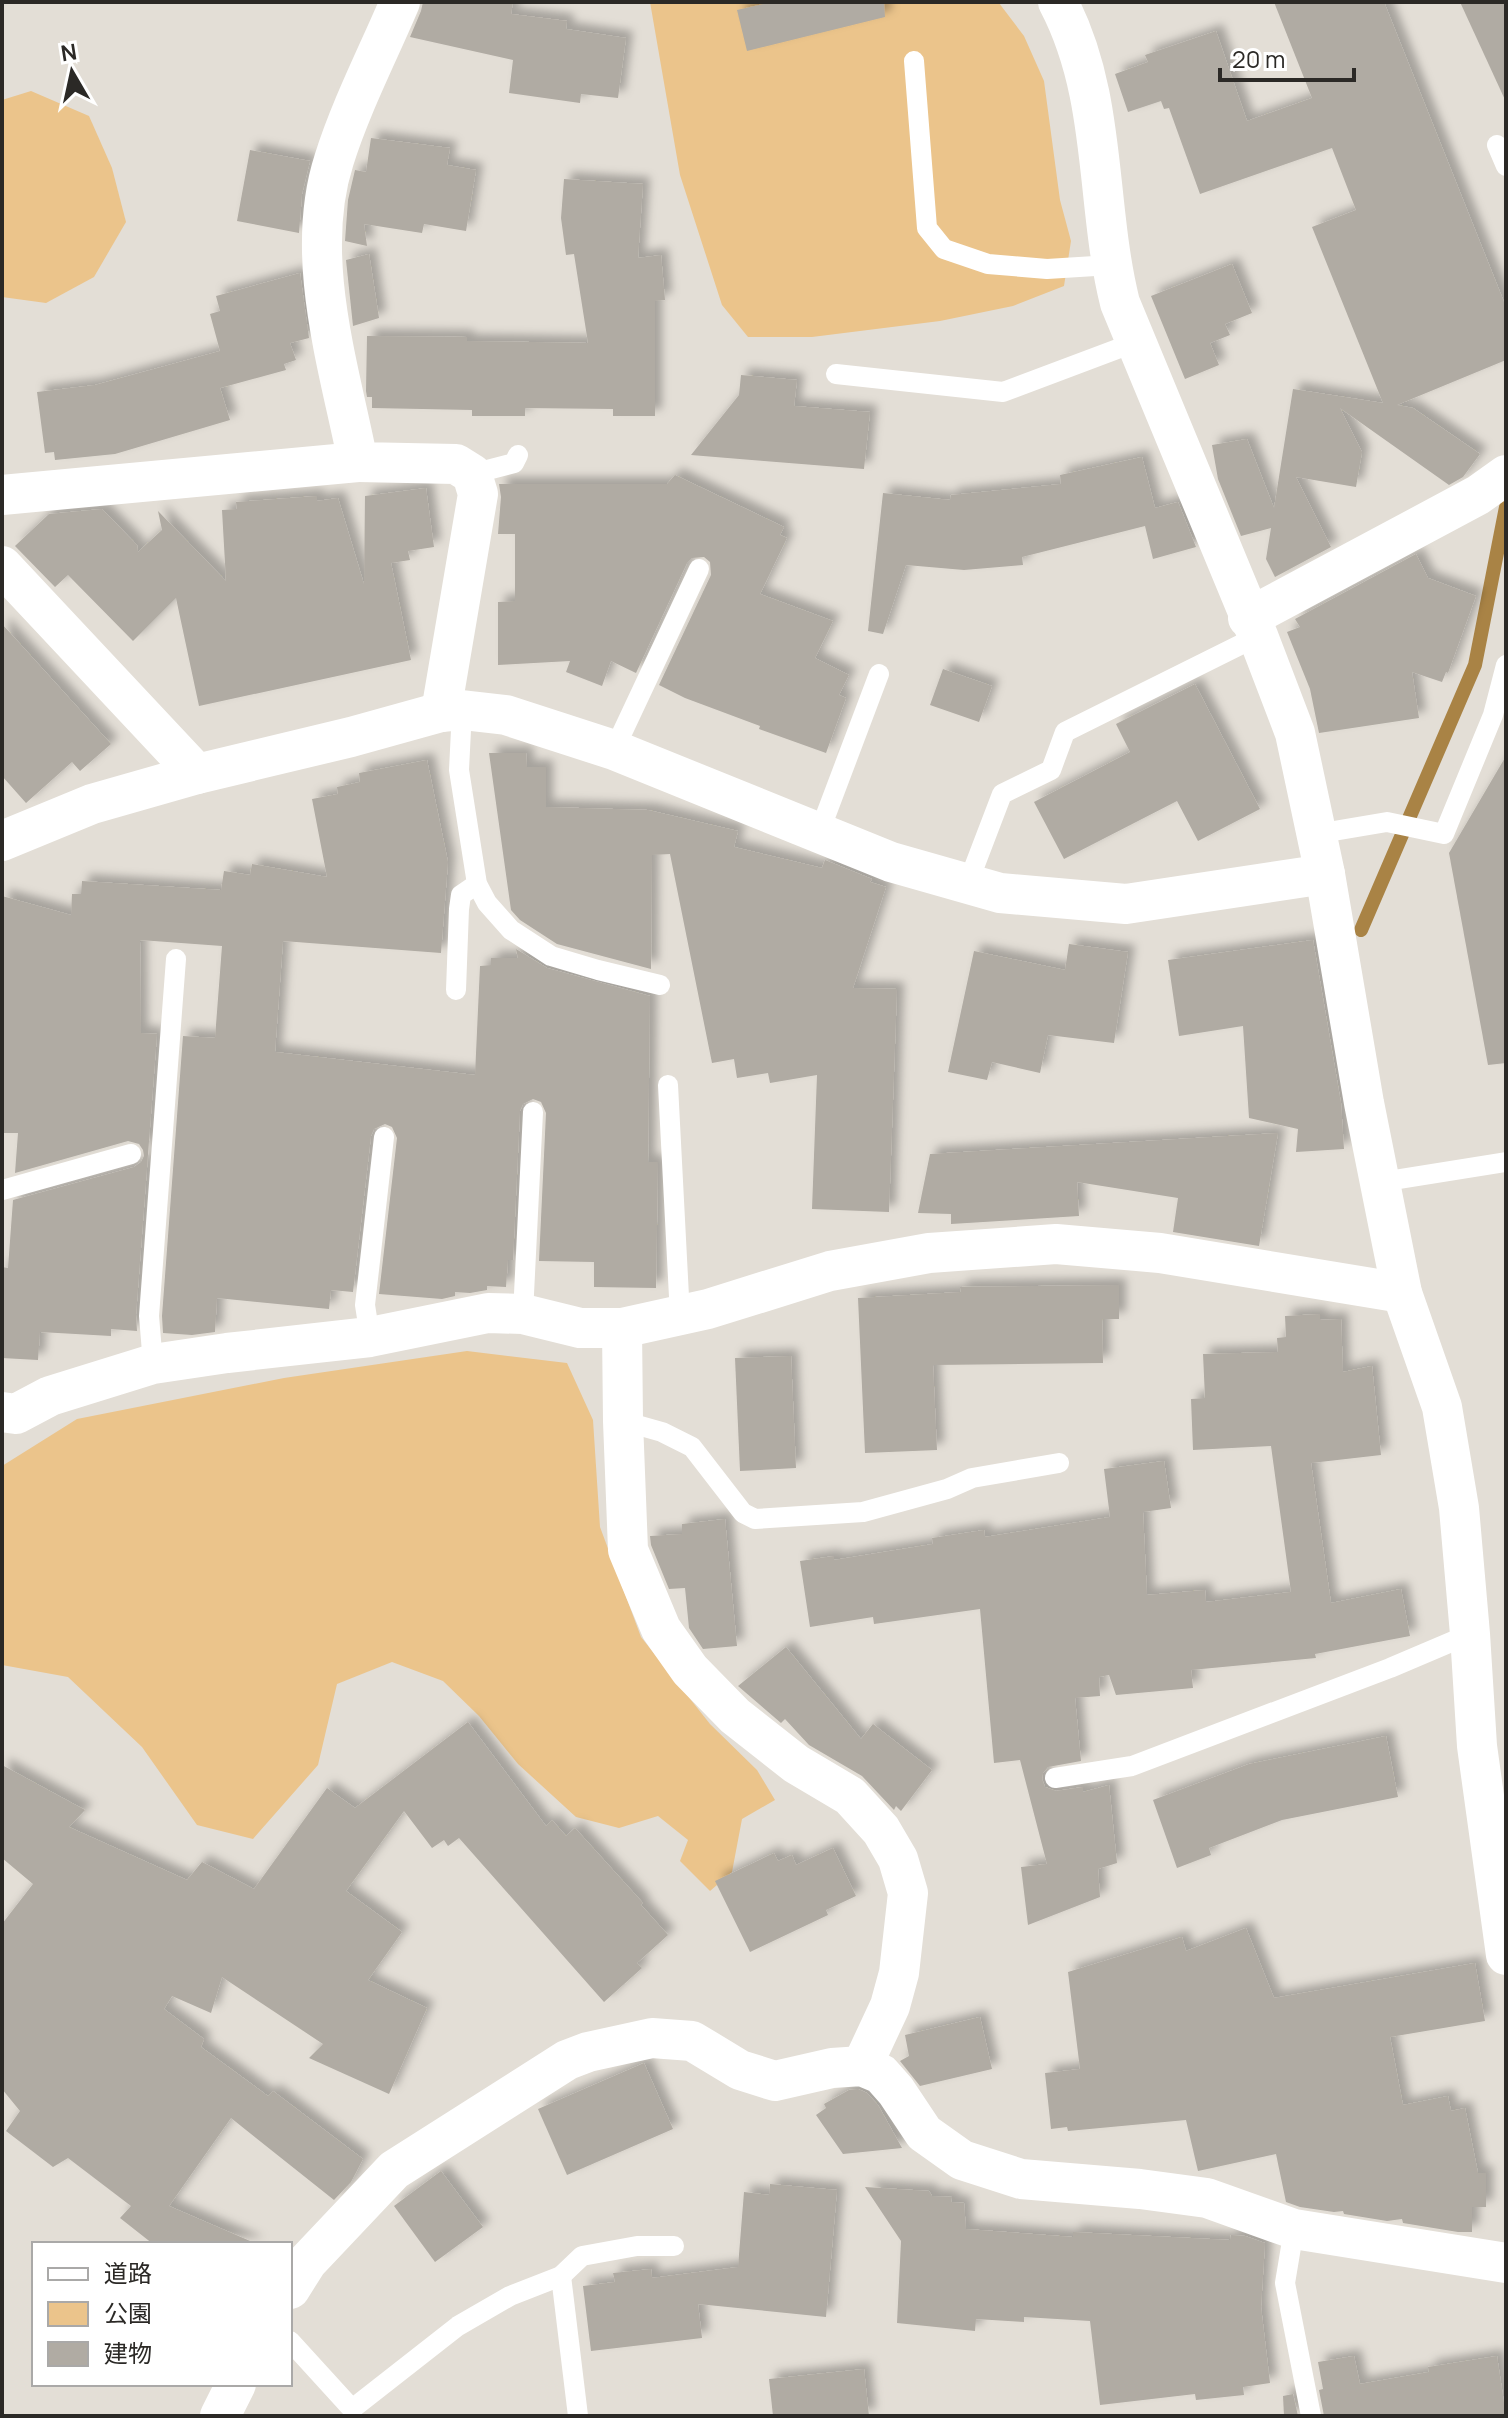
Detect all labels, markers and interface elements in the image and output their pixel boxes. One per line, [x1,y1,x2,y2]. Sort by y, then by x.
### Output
north arrow [32,32,112,112]
scale bar [1220,32,1354,82]
text: N [59,36,79,68]
text: 20 m [1232,42,1285,75]
legend [32,2242,292,2386]
text: 道路 [104,2256,152,2289]
text: 公園 [104,2296,152,2329]
text: 建物 [104,2336,152,2369]

